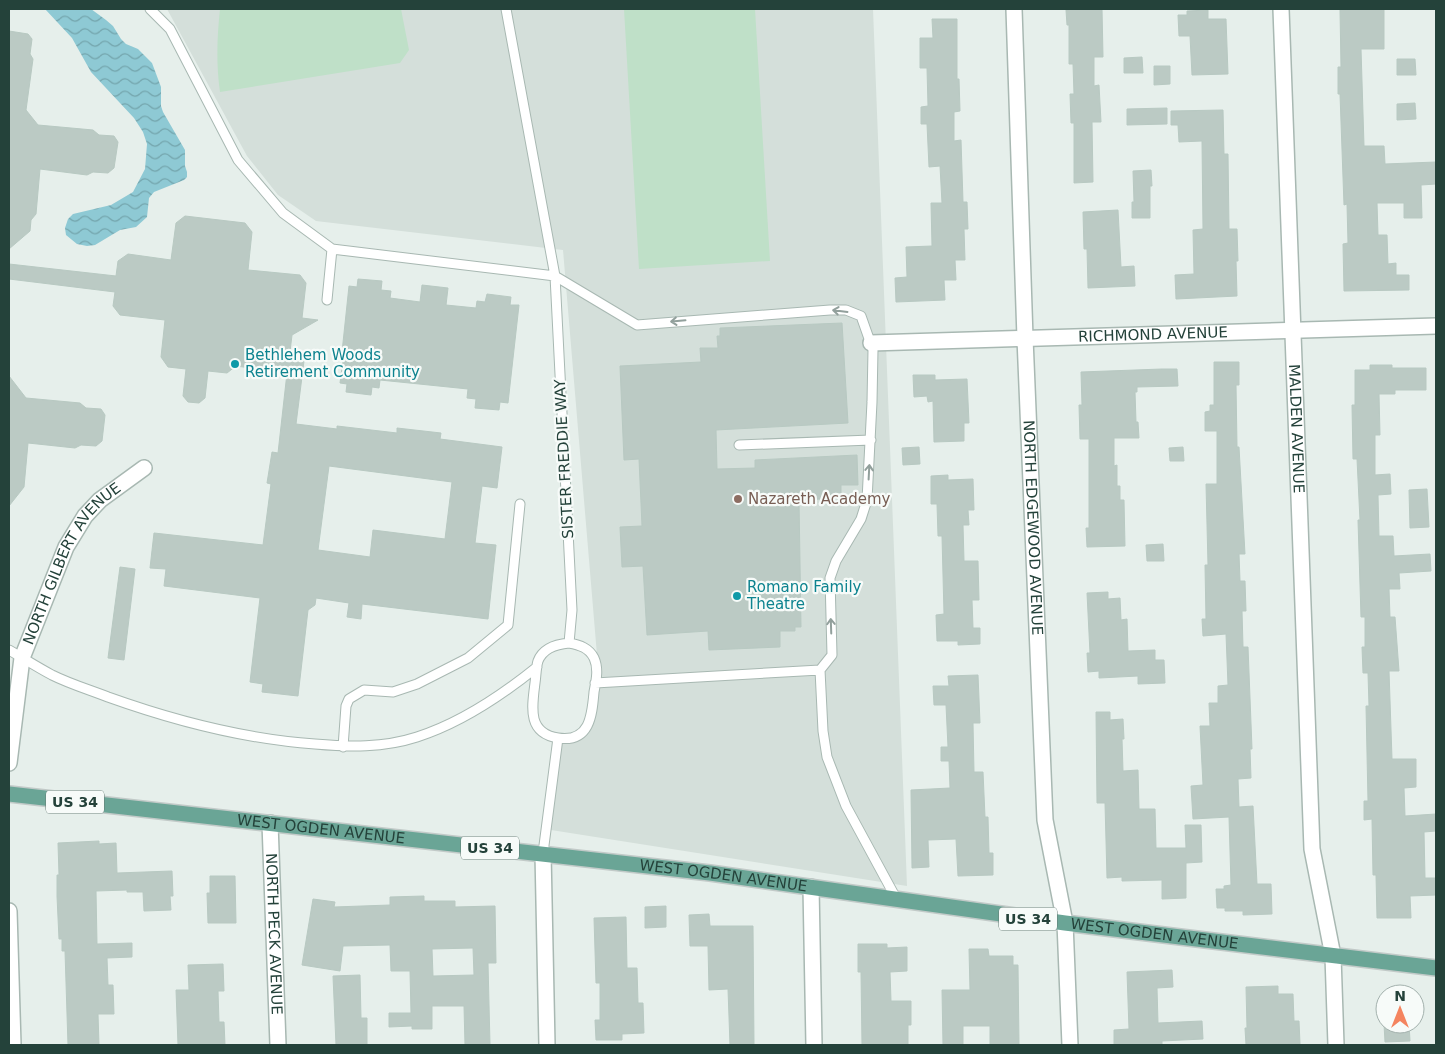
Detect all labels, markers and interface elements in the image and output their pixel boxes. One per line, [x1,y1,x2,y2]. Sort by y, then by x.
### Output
one-way arrow [833,306,849,316]
one-way arrow [671,317,687,326]
street label: RICHMOND AVENUE [1078,323,1228,346]
place label: Bethlehem Woods Retirement Community [245,346,420,381]
marker: Bethlehem Woods Retirement Community [229,358,241,370]
street label: MALDEN AVENUE [1285,364,1308,494]
street label: SISTER FREDDIE WAY [551,378,577,539]
street label: NORTH EDGEWOOD AVENUE [1019,420,1046,636]
one-way arrow [865,465,874,481]
street label: NORTH GILBERT AVENUE [19,479,124,647]
place label: Nazareth Academy [748,490,890,508]
marker: Nazareth Academy [732,493,744,505]
place label: Romano Family Theatre [746,578,862,613]
marker: Romano Family Theatre [731,590,743,602]
one-way arrow [826,618,835,634]
road number: US 34 [46,790,104,814]
street label: WEST OGDEN AVENUE [236,811,406,848]
road number: US 34 [461,836,519,860]
street label: NORTH PECK AVENUE [262,853,286,1015]
street label: WEST OGDEN AVENUE [638,856,808,896]
road number: US 34 [999,908,1057,931]
street label: WEST OGDEN AVENUE [1069,915,1239,953]
north arrow [1375,984,1425,1034]
text: N [1394,988,1406,1004]

